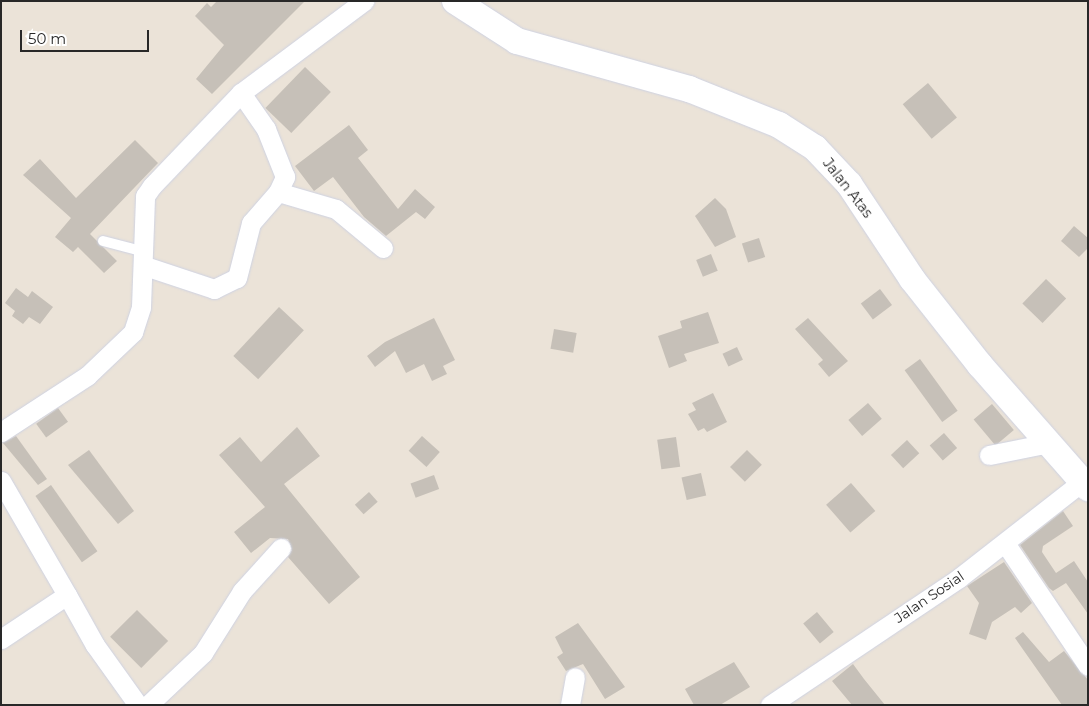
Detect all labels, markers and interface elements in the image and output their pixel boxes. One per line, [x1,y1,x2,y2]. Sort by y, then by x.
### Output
scale bar [22,20,151,52]
text: 50 m [28,29,66,48]
street label: Jalan Atas [820,155,876,221]
street label: Jalan Sosial [891,568,967,626]

